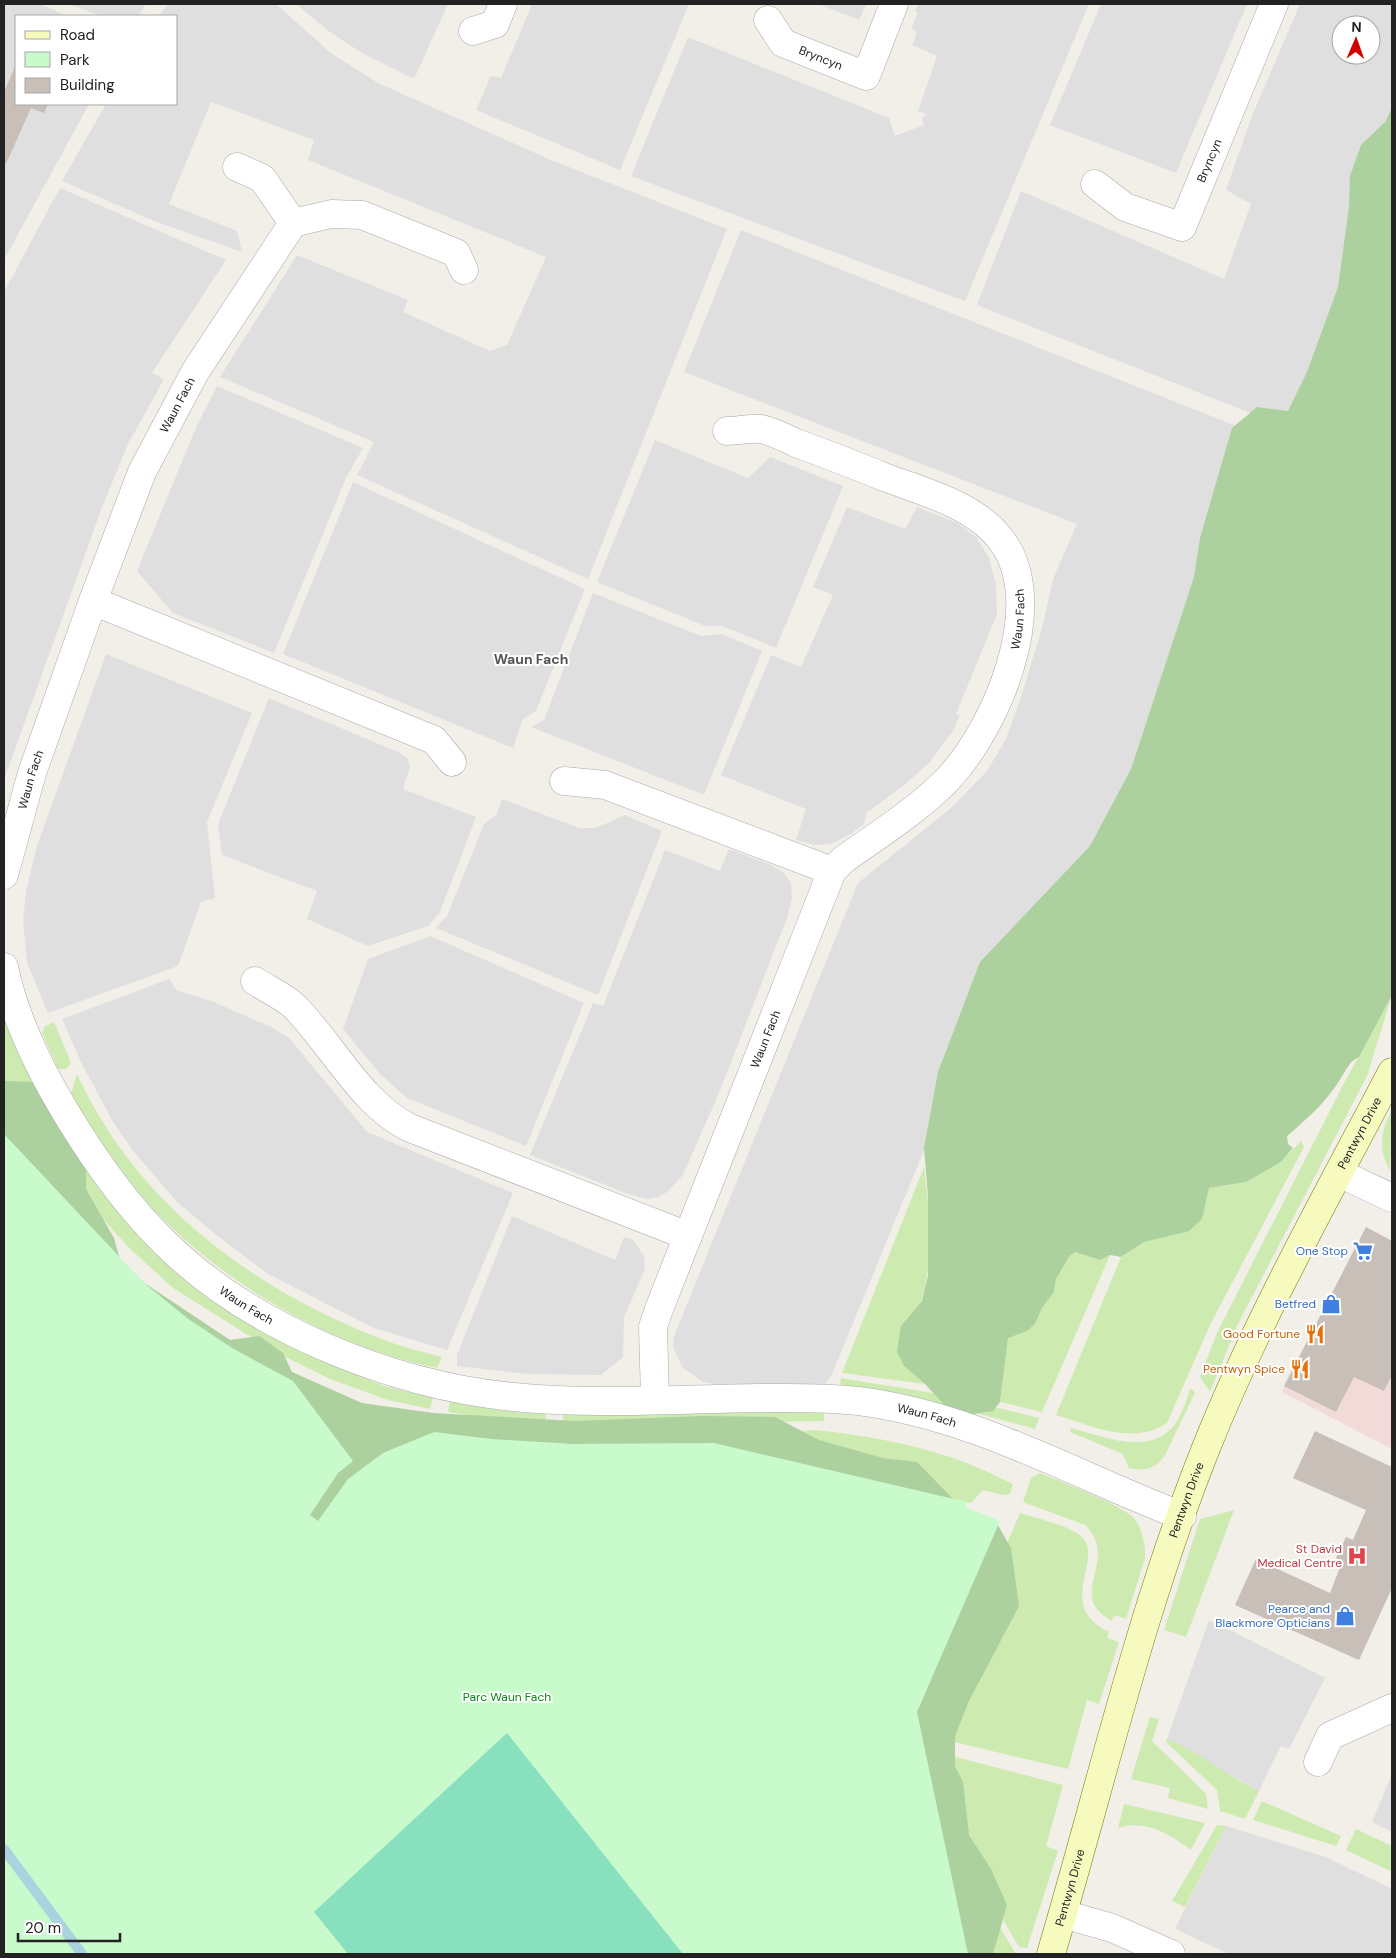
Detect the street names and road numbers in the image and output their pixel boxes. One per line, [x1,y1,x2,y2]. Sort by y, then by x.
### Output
street label: Bryncyn [796,42,845,74]
street label: Bryncyn [1193,136,1226,185]
street label: Waun Fach [156,374,199,436]
street label: Waun Fach [1007,588,1028,651]
street label: Waun Fach [14,748,47,811]
street label: Waun Fach [747,1008,784,1071]
street label: Pentwyn Drive [1334,1094,1385,1172]
street label: Waun Fach [216,1283,276,1328]
street label: Waun Fach [896,1400,959,1431]
street label: Pentwyn Drive [1165,1460,1208,1540]
street label: Pentwyn Drive [1052,1847,1089,1928]

